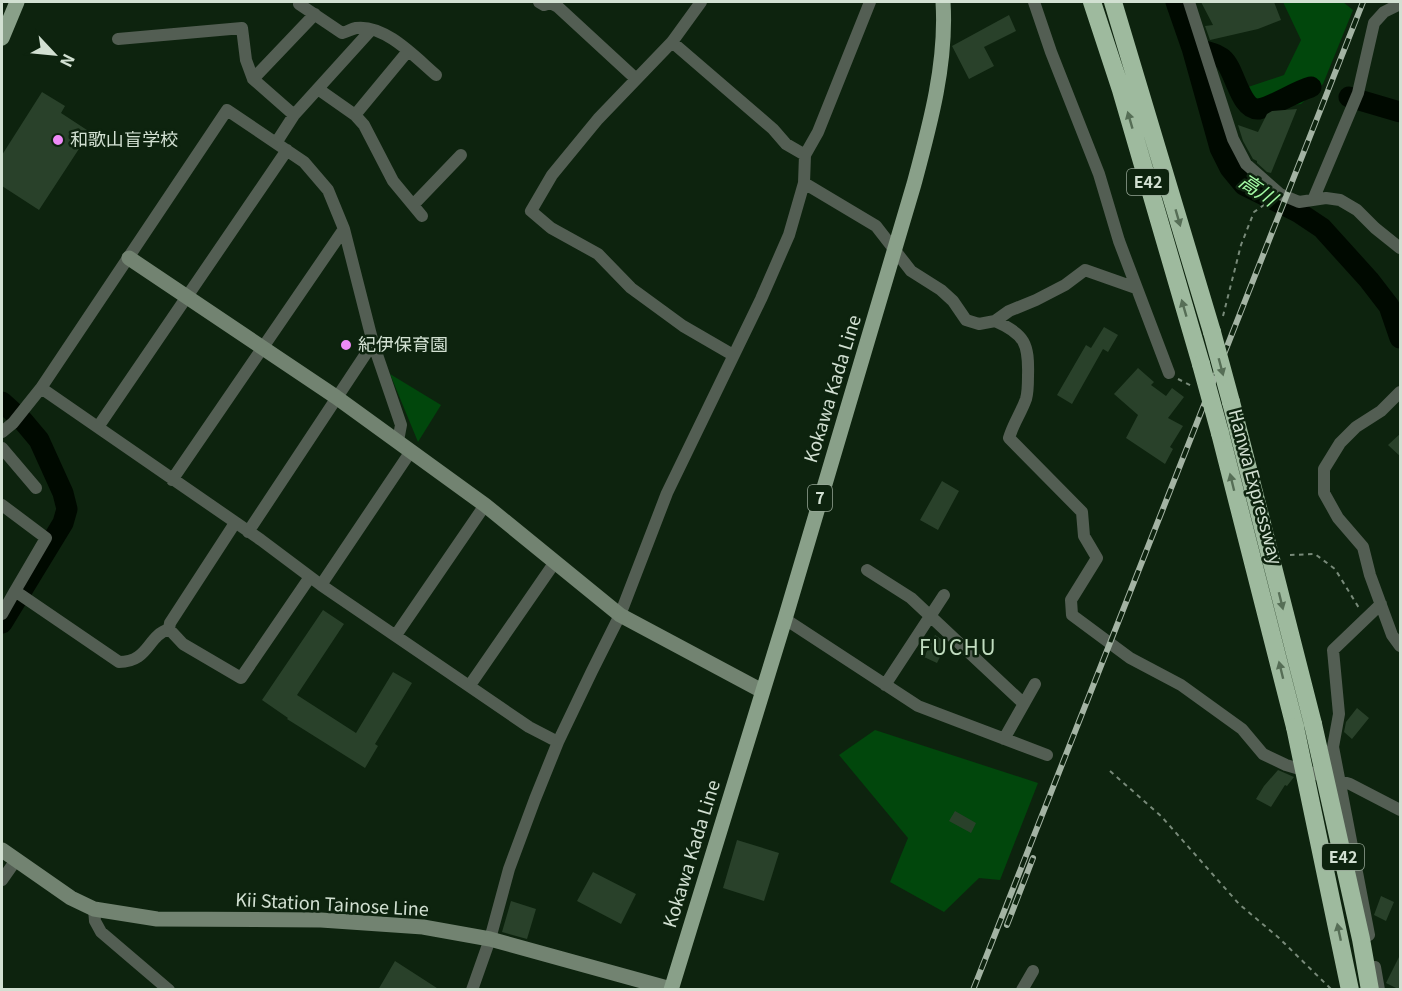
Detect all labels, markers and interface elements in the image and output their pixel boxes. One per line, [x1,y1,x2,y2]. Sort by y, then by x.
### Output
north arrow [24,24,84,84]
text: N [55,50,82,72]
one-way arrow [1124,111,1134,129]
place label: 和歌山盲学校 [70,125,178,151]
marker: 和歌山盲学校 [51,133,65,147]
water label: 高川 [1234,166,1285,213]
road number: E42 [1127,169,1169,195]
one-way arrow [1174,210,1183,228]
one-way arrow [1179,298,1188,316]
street label: Kokawa Kada Line [796,311,866,466]
place label: 紀伊保育園 [358,330,448,356]
marker: 紀伊保育園 [339,338,353,352]
one-way arrow [1217,358,1227,376]
street label: Hanwa Expressway [1224,406,1290,568]
one-way arrow [1227,472,1237,491]
road number: 7 [808,485,832,511]
one-way arrow [1277,592,1287,610]
district label: FUCHU [919,631,997,661]
one-way arrow [1275,661,1285,680]
street label: Kokawa Kada Line [655,776,725,931]
road number: E42 [1322,844,1364,870]
street label: Kii Station Tainose Line [235,885,430,921]
one-way arrow [1334,922,1343,941]

